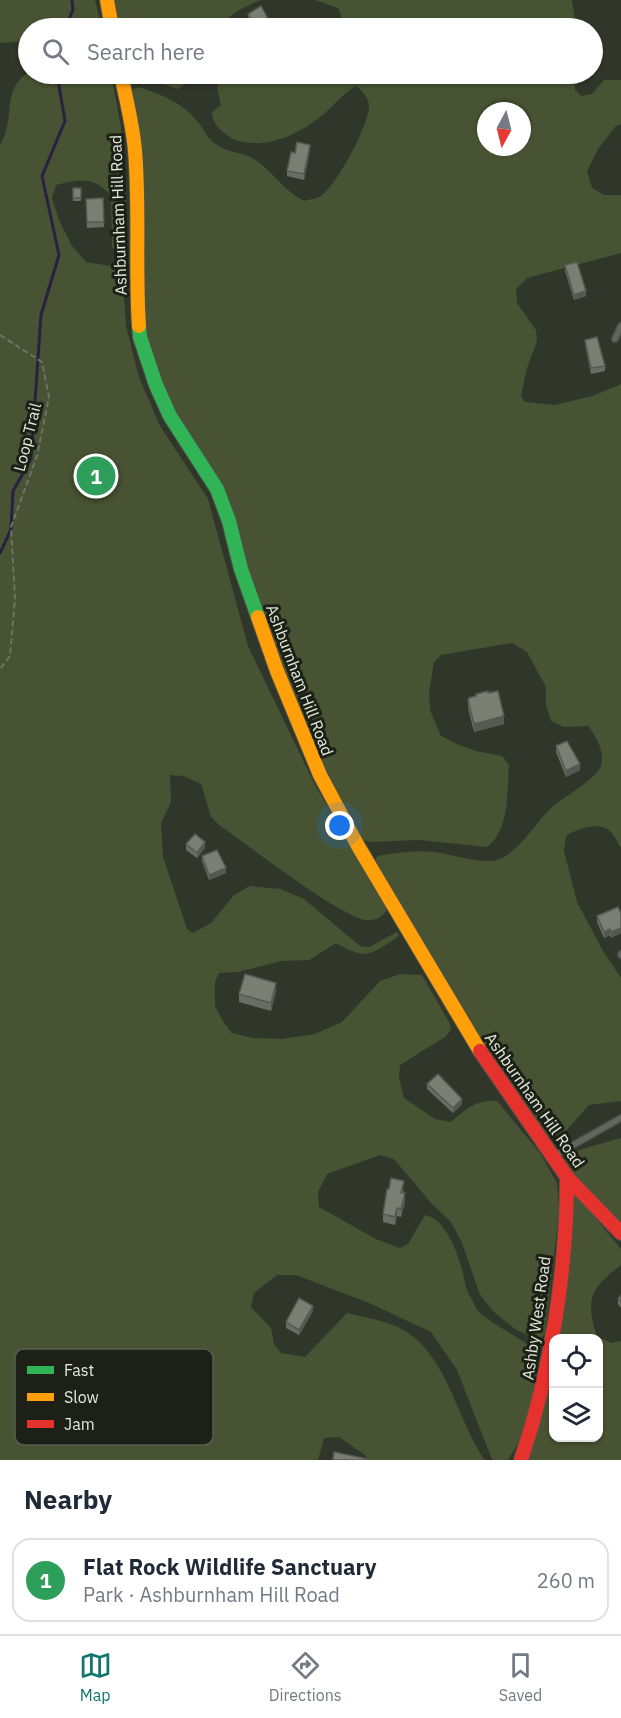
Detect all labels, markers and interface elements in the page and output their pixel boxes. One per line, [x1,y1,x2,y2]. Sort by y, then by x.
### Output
search box [18,18,603,84]
icon: search [39,35,72,68]
text: Search here [87,37,205,66]
north arrow [477,102,531,156]
street label: Ashburnham Hill Road [105,135,131,295]
street label: Loop Trail [9,401,45,473]
pin: 1 [76,454,116,498]
street label: Ashburnham Hill Road [262,602,338,758]
your location [325,811,354,840]
street label: Ashburnham Hill Road [481,1029,589,1171]
street label: Ashby West Road [517,1255,555,1381]
map controls [549,1334,603,1442]
button: locate [549,1334,603,1388]
legend [15,1349,213,1445]
text: Fast [64,1360,94,1380]
text: Slow [64,1387,99,1407]
button: layers [549,1388,603,1442]
text: Jam [64,1414,95,1434]
text: Nearby [24,1482,112,1516]
text: Flat Rock Wildlife Sanctuary [83,1552,376,1581]
text: 1 [40,1567,52,1594]
text: 260 m [537,1567,595,1594]
text: Park · Ashburnham Hill Road [83,1581,340,1608]
tab: Map [79,1649,112,1705]
tab: Directions [269,1649,342,1705]
tab: Saved [499,1649,542,1705]

